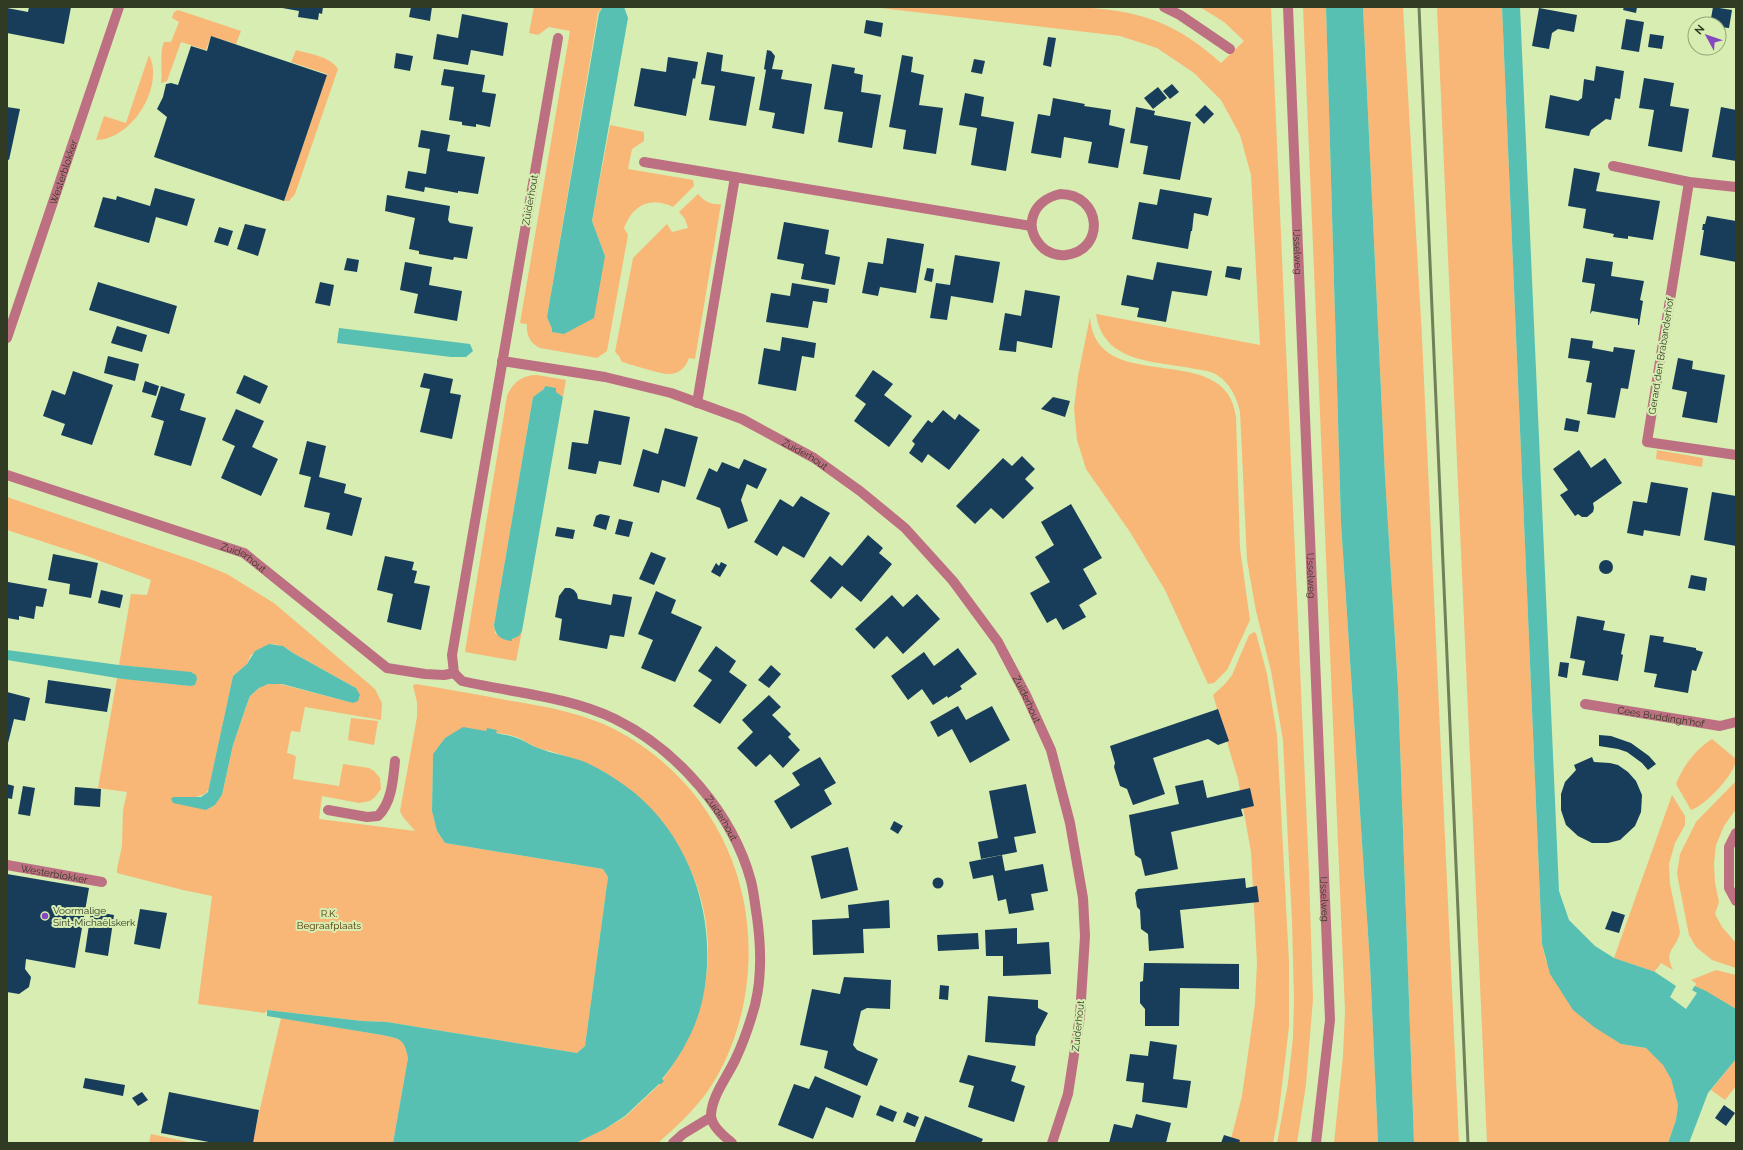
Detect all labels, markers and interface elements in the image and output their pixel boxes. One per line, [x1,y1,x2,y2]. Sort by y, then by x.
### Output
north arrow [1687,16,1727,56]
text: N [1692,22,1707,37]
street label: Westerblokker [47,138,79,206]
street label: Zuiderhout [520,173,540,226]
street label: IJsselweg [1292,229,1305,275]
street label: Gerard den Brabanderhof [1646,296,1676,415]
street label: Zuiderhout [780,436,831,472]
street label: Zuiderhout [219,540,269,575]
street label: IJsselweg [1305,553,1318,598]
street label: Zuiderhout [1011,674,1044,725]
street label: Cees Buddingh'hof [1617,704,1706,729]
street label: Zuiderhout [704,793,740,843]
street label: Westerblokker [20,862,89,885]
street label: IJsselweg [1319,876,1331,922]
place label: Voormalige Sint-Michaëlskerk [53,905,136,928]
park label: R.K. Begraafplaats [297,908,361,931]
marker: Voormalige Sint-Michaëlskerk [40,911,50,921]
street label: Zuiderhout [1070,999,1086,1052]

